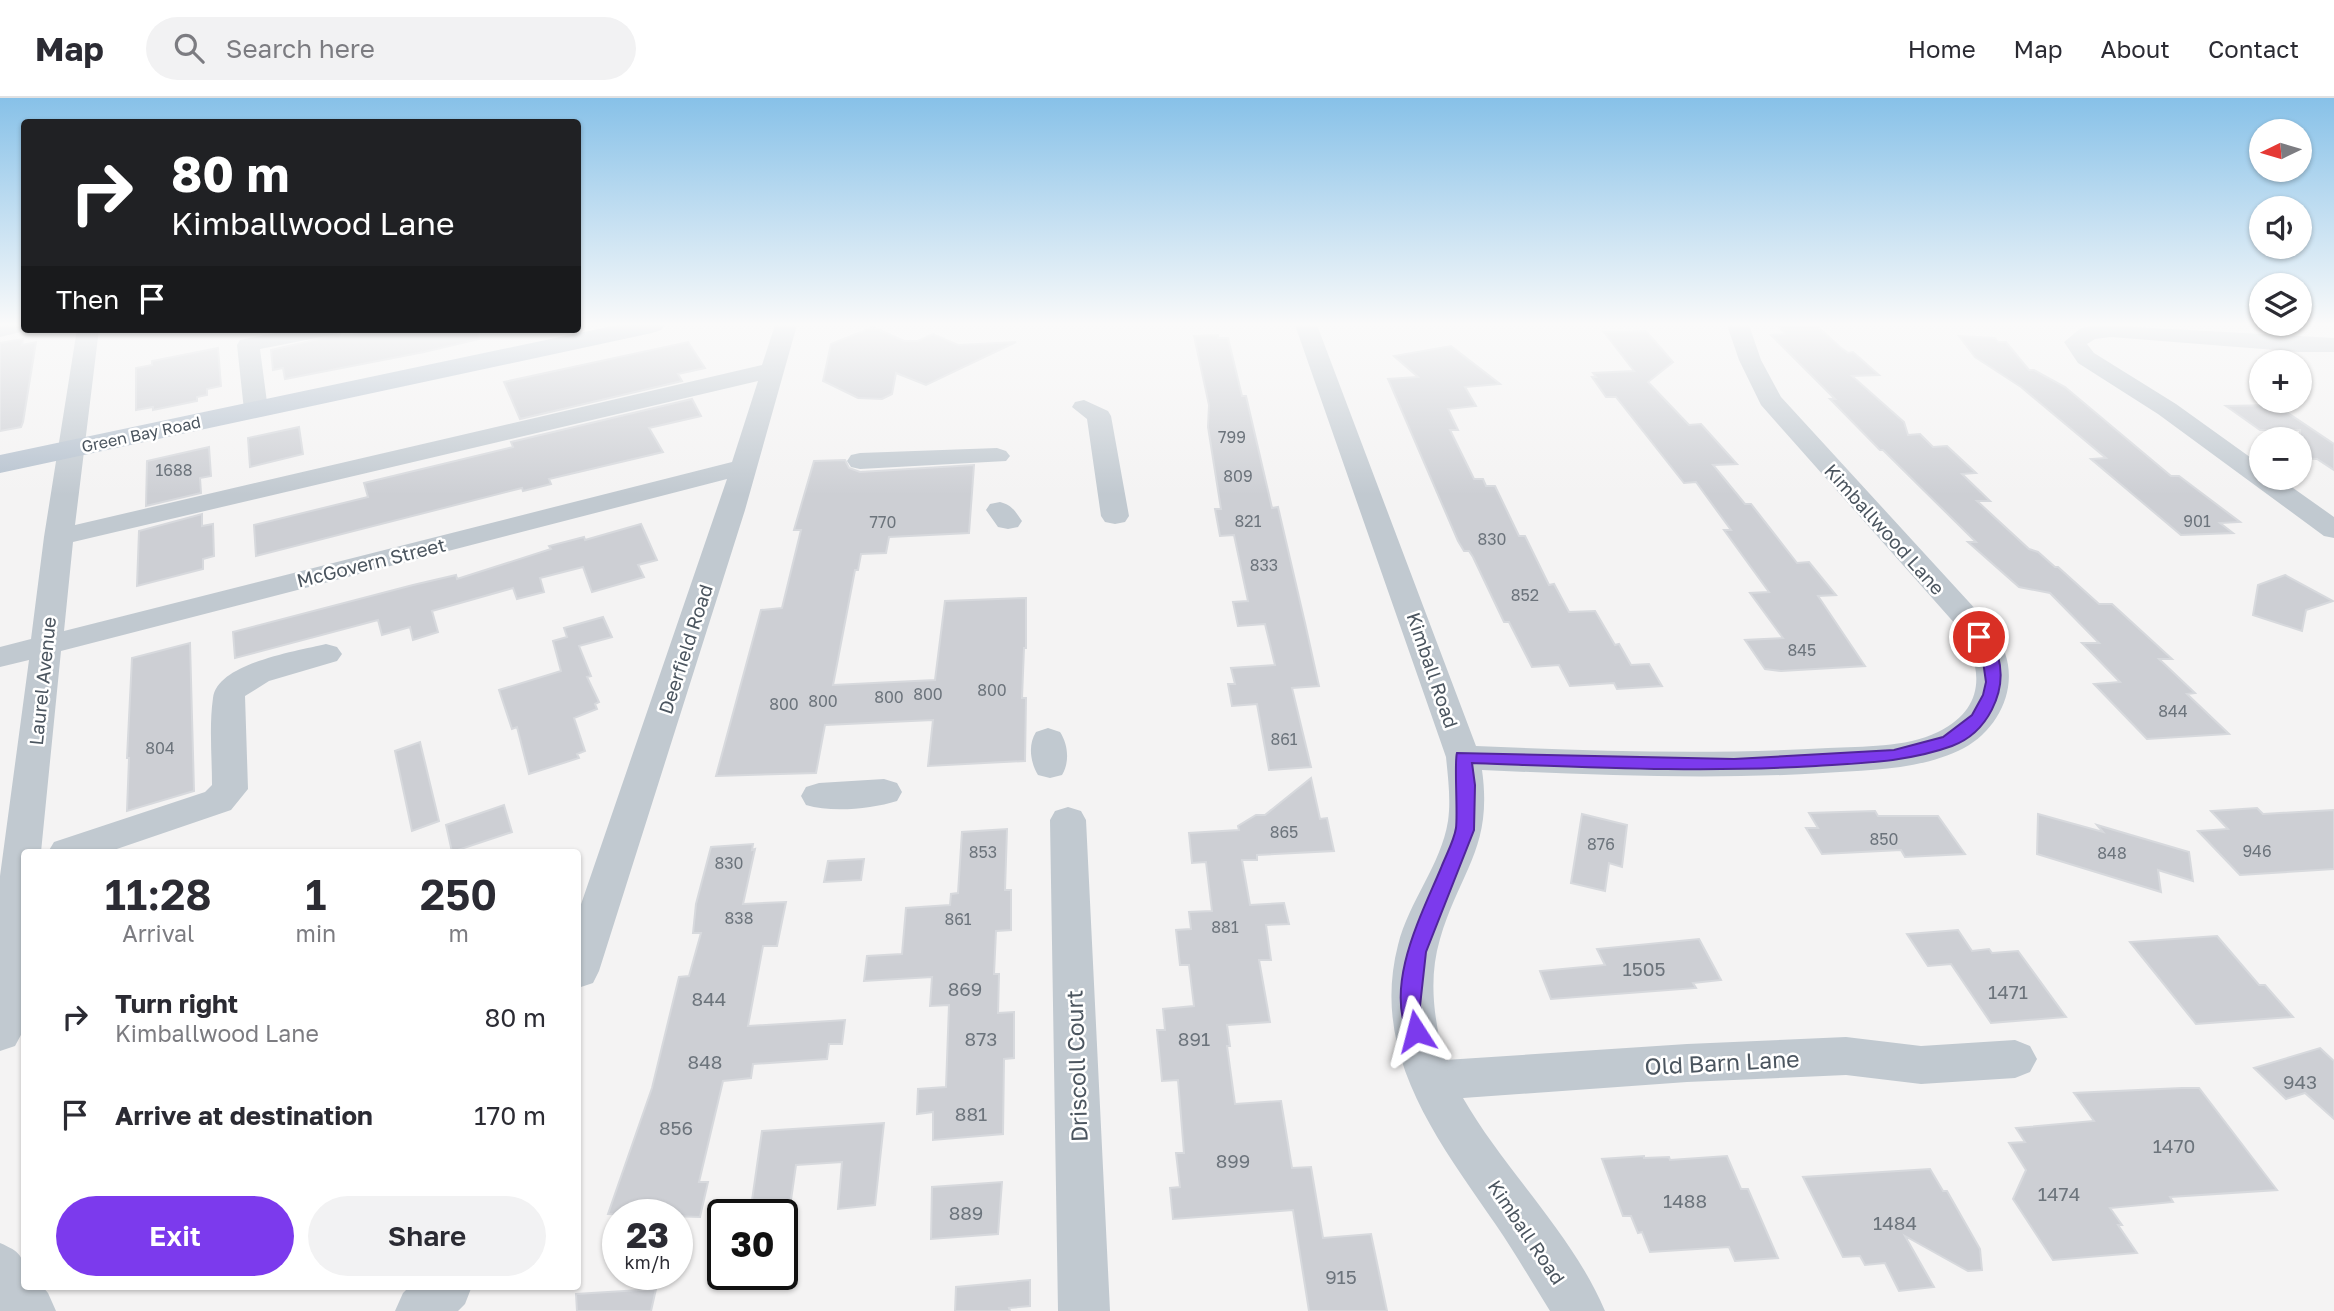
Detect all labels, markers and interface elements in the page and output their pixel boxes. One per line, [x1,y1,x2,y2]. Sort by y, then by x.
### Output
search box [146,17,636,80]
text: Map [35,29,104,68]
icon: search [170,29,208,67]
text: Search here [226,33,375,64]
text: Home [1908,34,1976,63]
text: Map [2014,34,2063,63]
text: About [2101,34,2170,63]
text: Contact [2208,34,2299,63]
north arrow [2249,119,2312,182]
map controls [2249,119,2312,490]
text: 80 m [171,144,289,203]
icon: right [56,147,147,238]
button: sound [2249,196,2312,259]
text: Kimballwood Lane [171,204,454,242]
button: layers [2249,273,2312,336]
icon: arrive [133,280,171,318]
text: Then [56,284,119,315]
button: + [2249,350,2312,413]
street label: Green Bay Road [80,412,202,456]
house number: 799 [1218,427,1246,447]
button: − [2249,427,2312,490]
street label: Kimballwood Lane [1820,459,1950,599]
house number: 1688 [156,460,192,480]
house number: 809 [1223,466,1253,486]
house number: 821 [1235,511,1262,531]
house number: 901 [2183,511,2211,531]
house number: 770 [870,512,896,532]
house number: 830 [1477,529,1507,549]
street label: McGovern Street [294,532,448,592]
house number: 833 [1250,555,1278,575]
street label: Deerfield Road [653,581,717,717]
house number: 852 [1511,585,1539,605]
pin [1949,607,2009,667]
street label: Kimball Road [1402,609,1464,731]
street label: Laurel Avenue [24,615,60,747]
icon: arrive [1960,618,1998,656]
house number: 845 [1788,640,1816,660]
house number: 800 [977,680,1007,700]
house number: 800 [913,684,943,704]
house number: 800 [874,687,904,707]
house number: 800 [808,691,838,711]
house number: 800 [769,694,799,714]
house number: 844 [2158,701,2188,721]
house number: 861 [1270,729,1298,749]
house number: 804 [145,738,175,758]
house number: 865 [1270,822,1298,842]
house number: 850 [1870,829,1898,849]
house number: 876 [1587,834,1615,854]
house number: 946 [2242,841,2272,861]
house number: 853 [969,842,997,862]
house number: 848 [2097,843,2127,863]
house number: 830 [714,853,744,873]
text: 11:28 [105,869,212,919]
text: 1 [305,869,326,919]
text: 250 [420,869,497,919]
house number: 838 [725,908,753,928]
house number: 861 [944,909,972,929]
house number: 881 [1211,917,1239,937]
text: Arrival [122,919,194,947]
text: min [296,919,336,947]
text: m [448,919,469,947]
house number: 1505 [1622,957,1666,980]
house number: 869 [948,977,982,1000]
house number: 1471 [1988,980,2028,1003]
house number: 844 [692,987,726,1010]
text: Turn right [115,988,238,1019]
street label: Driscoll Court [1059,989,1093,1143]
position arrow [1379,994,1453,1068]
icon: right [56,998,94,1036]
text: 80 m [485,1002,546,1033]
text: Kimballwood Lane [115,1019,319,1047]
house number: 873 [965,1027,997,1050]
house number: 891 [1178,1027,1210,1050]
street label: Old Barn Lane [1644,1044,1800,1080]
house number: 848 [688,1050,722,1073]
house number: 943 [2283,1070,2317,1093]
icon: arrive [56,1096,94,1134]
text: Arrive at destination [115,1100,373,1131]
text: 170 m [474,1100,546,1131]
house number: 881 [955,1102,987,1125]
house number: 856 [659,1116,693,1139]
house number: 1470 [2153,1134,2195,1157]
house number: 899 [1216,1149,1250,1172]
street label: Kimball Road [1484,1175,1570,1289]
house number: 1474 [2038,1182,2080,1205]
house number: 1488 [1663,1189,1707,1212]
button: Exit [56,1196,294,1276]
button: Share [308,1196,546,1276]
speed limit sign: 30 [707,1199,798,1290]
house number: 889 [949,1201,983,1224]
house number: 1484 [1873,1211,1917,1234]
text: 23 [626,1214,669,1256]
text: km/h [625,1251,670,1273]
house number: 915 [1325,1265,1357,1288]

